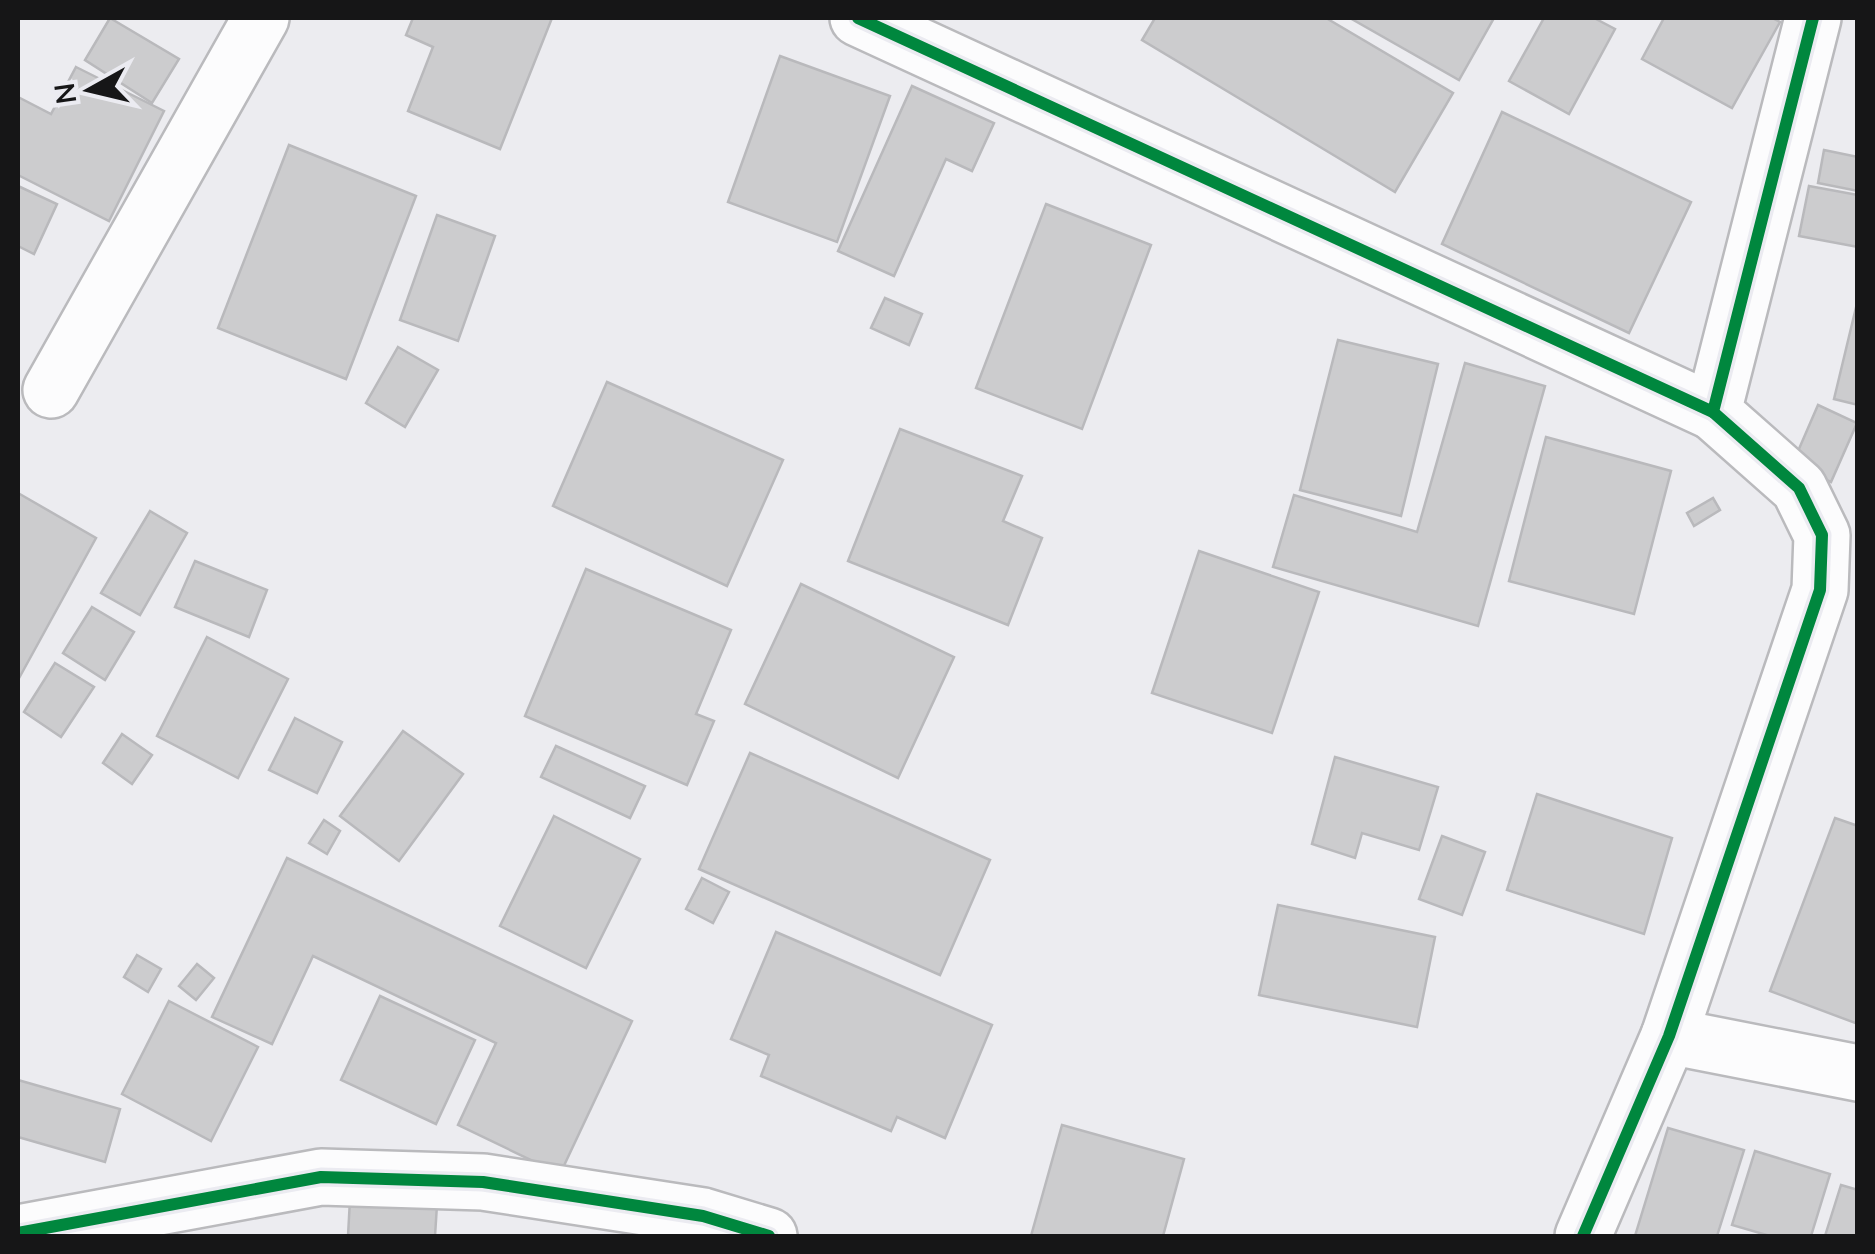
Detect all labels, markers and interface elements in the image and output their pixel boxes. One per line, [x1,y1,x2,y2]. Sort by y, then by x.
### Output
north arrow [40,40,140,140]
text: N [46,80,87,106]

